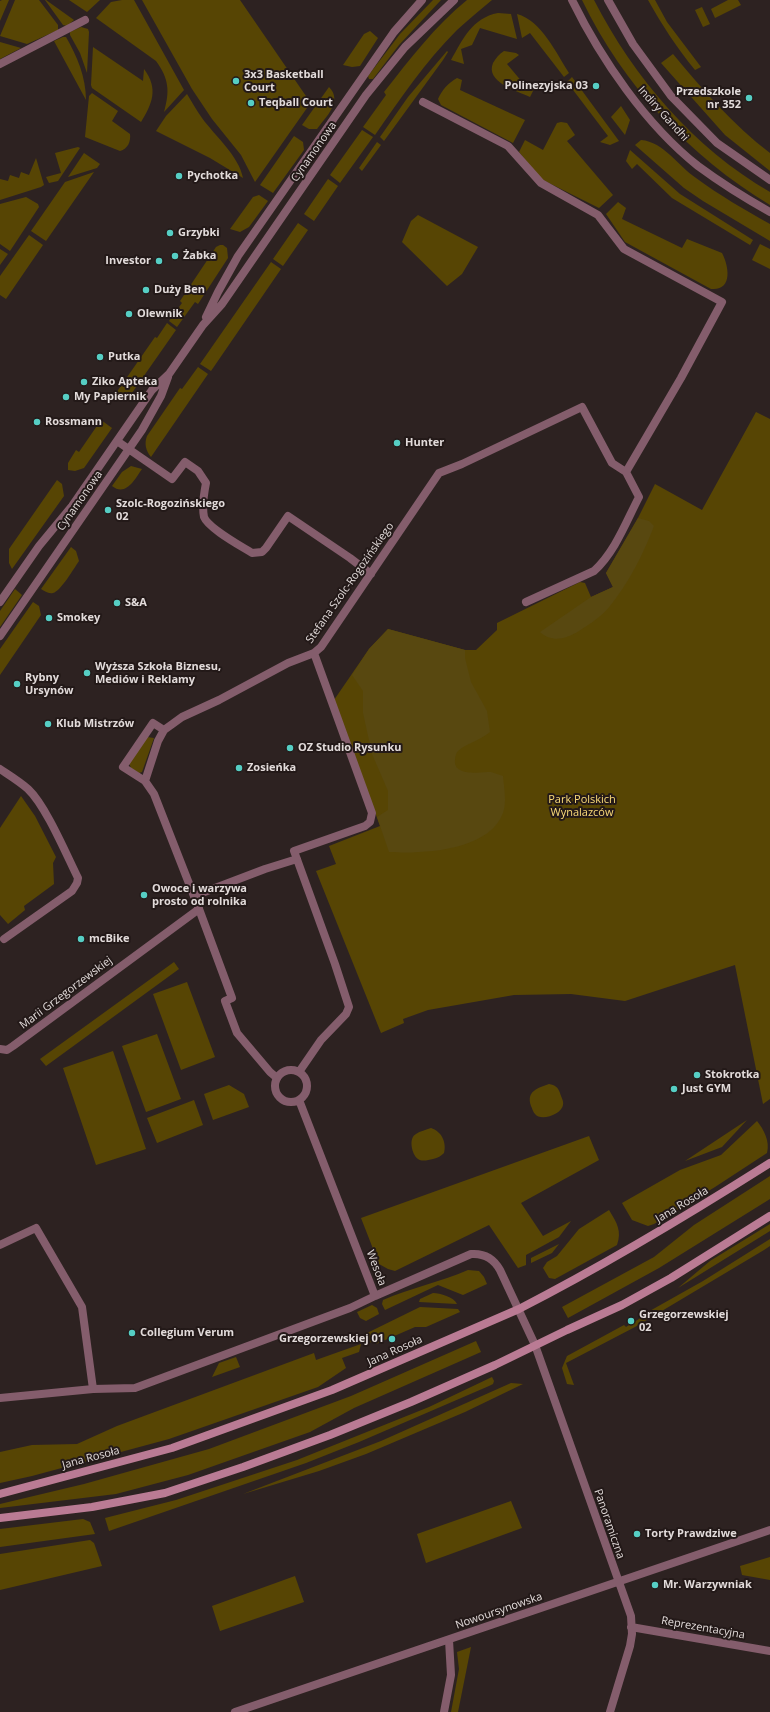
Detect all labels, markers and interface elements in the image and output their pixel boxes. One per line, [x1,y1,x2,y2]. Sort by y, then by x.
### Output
place label: 3x3 Basketball Court [244,68,324,94]
marker: 3x3 Basketball Court [231,76,241,86]
place label: Polinezyjska 03 [504,79,588,93]
marker: Polinezyjska 03 [591,81,601,91]
street label: Indiry Gandhi [635,84,691,144]
place label: Przedszkole nr 352 [676,85,741,111]
marker: Przedszkole nr 352 [744,93,754,103]
place label: Teqball Court [259,96,333,110]
marker: Teqball Court [246,98,256,108]
street label: Cynamonowa [288,120,340,184]
place label: Pychotka [187,169,238,183]
marker: Pychotka [174,171,184,181]
place label: Grzybki [178,226,220,240]
marker: Grzybki [165,228,175,238]
place label: Żabka [183,249,216,263]
marker: Żabka [170,251,180,261]
place label: Investor [105,254,151,268]
marker: Investor [154,256,164,266]
place label: Duży Ben [154,283,205,297]
marker: Duży Ben [141,285,151,295]
place label: Olewnik [137,307,182,321]
marker: Olewnik [124,309,134,319]
place label: Putka [108,350,140,364]
marker: Putka [95,352,105,362]
place label: Ziko Apteka [92,375,158,389]
marker: Ziko Apteka [79,377,89,387]
place label: My Papiernik [74,390,146,404]
marker: My Papiernik [61,392,71,402]
place label: Rossmann [45,415,102,429]
marker: Rossmann [32,417,42,427]
place label: Hunter [405,436,444,450]
marker: Hunter [392,438,402,448]
street label: Cynamonowa [54,469,106,533]
place label: Szolc-Rogozińskiego 02 [116,497,225,523]
marker: Szolc-Rogozińskiego 02 [103,505,113,515]
street label: Stefana Szolc-Rogozińskiego [303,520,397,646]
place label: S&A [125,596,147,610]
marker: S&A [112,598,122,608]
place label: Smokey [57,611,100,625]
marker: Smokey [44,613,54,623]
place label: Wyższa Szkoła Biznesu, Mediów i Reklamy [95,660,221,686]
marker: Wyższa Szkoła Biznesu, Mediów i Reklamy [82,668,92,678]
place label: Rybny Ursynów [25,671,73,697]
marker: Rybny Ursynów [12,679,22,689]
place label: Klub Mistrzów [56,717,134,731]
marker: Klub Mistrzów [43,719,53,729]
place label: OZ Studio Rysunku [298,741,402,755]
marker: OZ Studio Rysunku [285,743,295,753]
place label: Zosieńka [247,761,296,775]
marker: Zosieńka [234,763,244,773]
park label: Park Polskich Wynalazców [548,793,616,819]
place label: Owoce i warzywa prosto od rolnika [152,882,247,908]
marker: Owoce i warzywa prosto od rolnika [139,890,149,900]
place label: mcBike [89,932,130,946]
marker: mcBike [76,934,86,944]
street label: Marii Grzegorzewskiej [17,954,115,1032]
place label: Stokrotka [705,1068,760,1082]
marker: Stokrotka [692,1070,702,1080]
place label: Just GYM [682,1082,731,1096]
marker: Just GYM [669,1084,679,1094]
street label: Jana Rosoła [653,1184,711,1226]
street label: Wesoła [363,1248,389,1288]
place label: Grzegorzewskiej 02 [639,1308,729,1334]
marker: Grzegorzewskiej 02 [626,1316,636,1326]
place label: Collegium Verum [140,1326,234,1340]
marker: Collegium Verum [127,1328,137,1338]
place label: Grzegorzewskiej 01 [279,1332,384,1346]
street label: Jana Rosoła [365,1333,425,1369]
marker: Grzegorzewskiej 01 [387,1334,397,1344]
street label: Jana Rosoła [61,1444,121,1472]
street label: Panoramiczna [591,1487,627,1561]
place label: Torty Prawdziwe [645,1527,737,1541]
marker: Torty Prawdziwe [632,1529,642,1539]
place label: Mr. Warzywniak [663,1578,752,1592]
marker: Mr. Warzywniak [650,1580,660,1590]
street label: Nowoursynowska [454,1590,544,1632]
street label: Reprezentacyjna [660,1614,746,1642]

